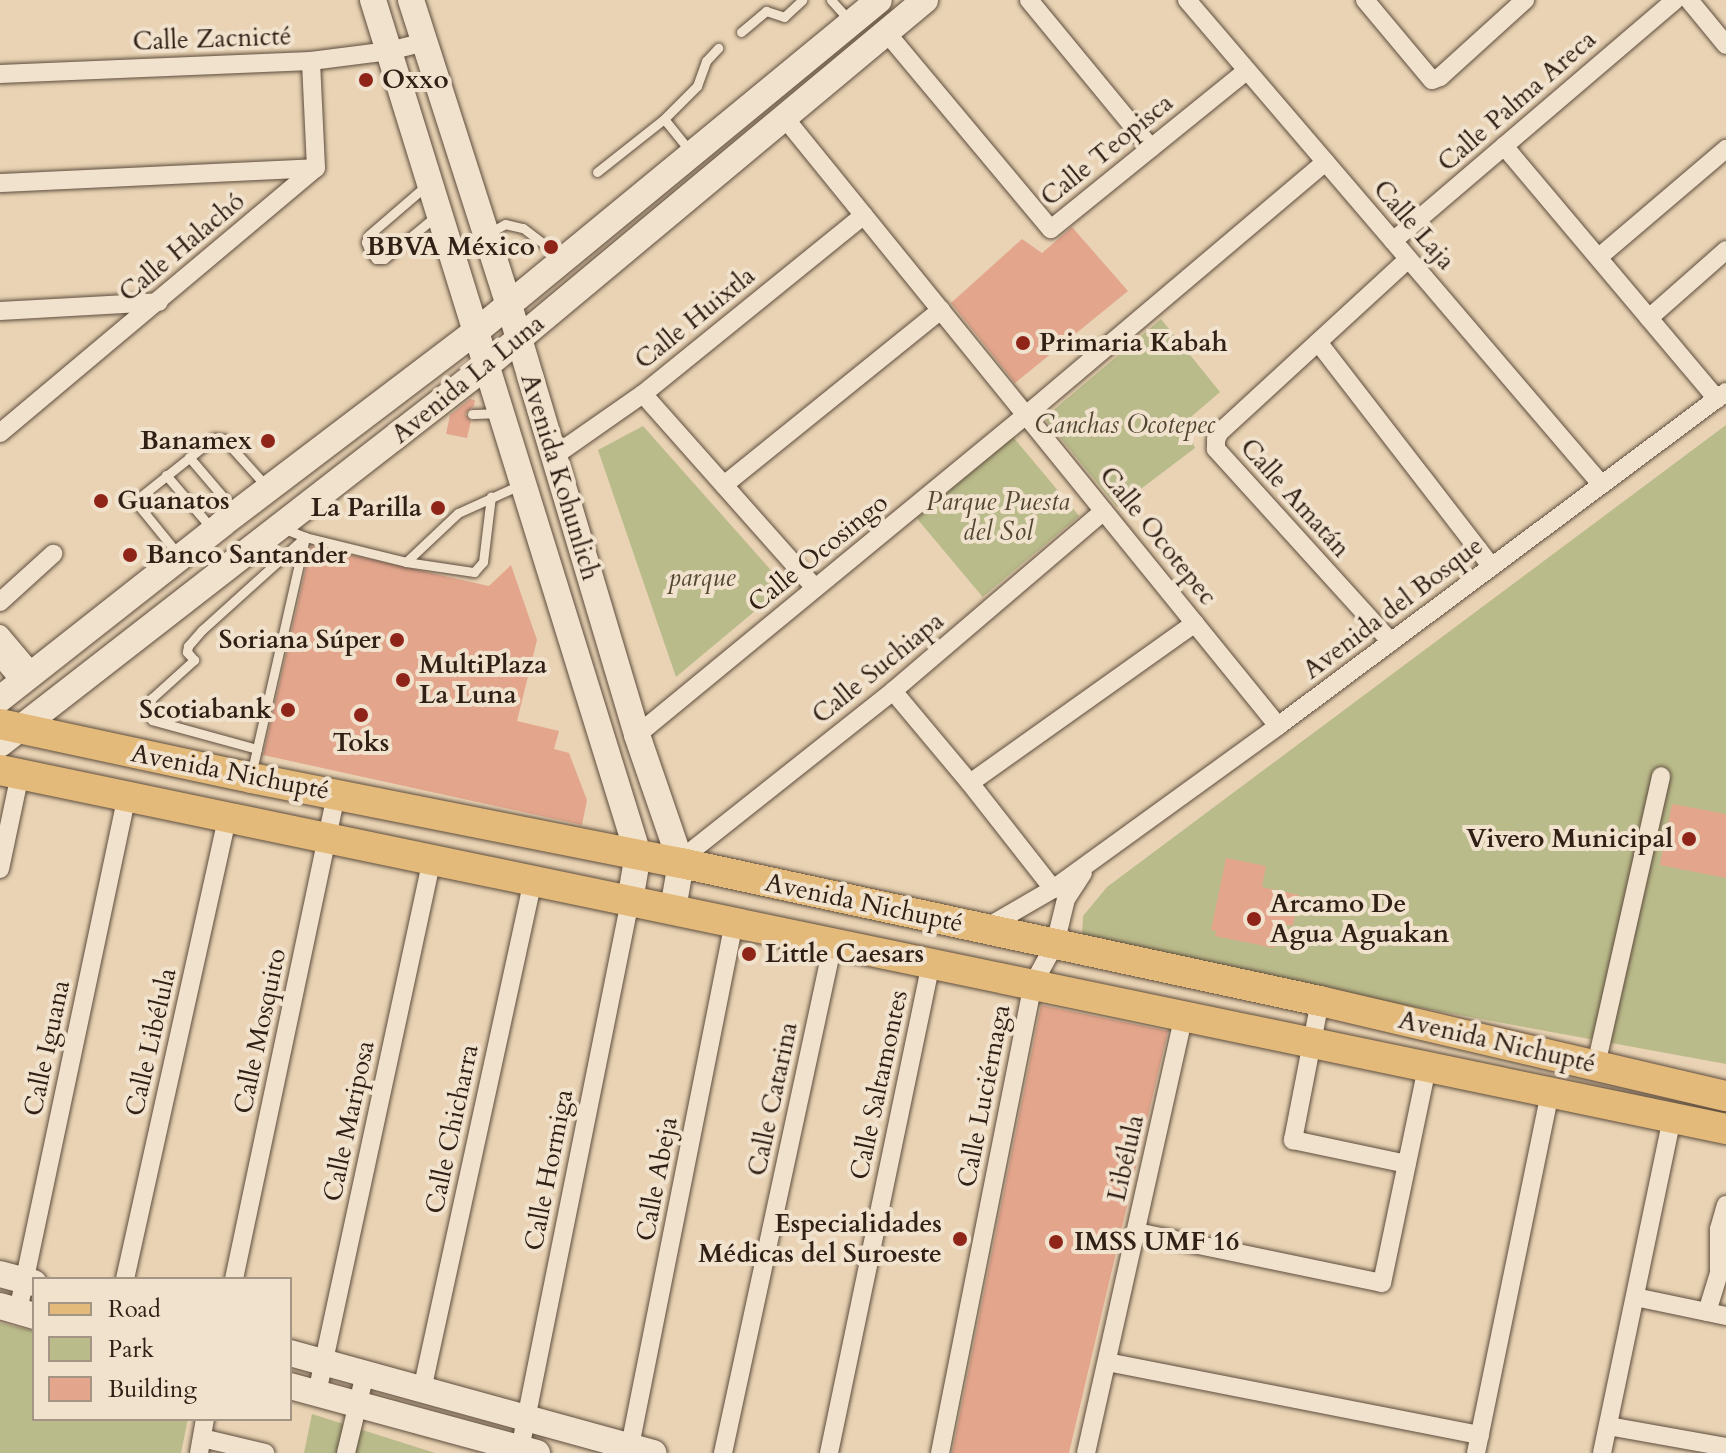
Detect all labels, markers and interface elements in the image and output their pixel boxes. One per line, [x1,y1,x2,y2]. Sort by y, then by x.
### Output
street label: Calle Zacnicté [132,21,292,57]
street label: Calle Palma Areca [1432,24,1602,178]
place label: Oxxo [382,64,449,96]
marker: Oxxo [357,71,375,89]
street label: Calle Teopisca [1035,87,1179,213]
street label: Calle Laja [1367,174,1461,276]
street label: Calle Halachó [113,186,251,308]
place label: BBVA México [366,231,535,263]
marker: BBVA México [542,238,560,256]
street label: Calle Huixtla [629,260,761,376]
street label: Avenida La Luna [385,308,551,450]
place label: Primaria Kabah [1039,327,1228,359]
marker: Primaria Kabah [1014,334,1032,352]
street label: Avenida Kohunlich [514,370,606,584]
park label: Canchas Ocotepec [1035,409,1215,441]
place label: Banamex [140,425,252,457]
marker: Banamex [259,432,277,450]
street label: Calle Amatán [1234,432,1356,564]
street label: Calle Ocotepec [1093,460,1223,612]
place label: Guanatos [117,485,230,517]
park label: Parque Puesta del Sol [926,486,1070,548]
street label: Calle Ocosingo [742,487,894,619]
marker: Guanatos [92,492,110,510]
place label: La Parilla [311,492,422,524]
marker: La Parilla [429,499,447,517]
street label: Avenida del Bosque [1297,530,1489,686]
place label: Banco Santander [146,539,347,571]
marker: Banco Santander [121,546,139,564]
park label: parque [668,562,736,594]
street label: Calle Suchiapa [806,605,950,731]
place label: Soriana Súper [219,624,381,656]
marker: Soriana Súper [388,631,406,649]
place label: MultiPlaza La Luna [419,649,547,710]
marker: MultiPlaza La Luna [394,671,412,689]
place label: Scotiabank [139,694,272,726]
marker: Scotiabank [279,701,297,719]
marker: Toks [352,706,370,724]
place label: Toks [333,727,389,759]
street label: Avenida Nichupté [128,737,332,807]
place label: Vivero Municipal [1466,823,1673,855]
marker: Vivero Municipal [1680,830,1698,848]
street label: Avenida Nichupté [762,867,966,939]
place label: Arcamo De Agua Aguakan [1270,888,1449,950]
marker: Arcamo De Agua Aguakan [1245,910,1263,928]
place label: Little Caesars [765,938,924,970]
marker: Little Caesars [740,945,758,963]
street label: Calle Mosquito [227,946,293,1116]
street label: Calle Libélula [119,965,183,1119]
street label: Calle Iguana [17,977,77,1119]
street label: Calle Saltamontes [844,987,914,1183]
street label: Calle Luciérnaga [951,1002,1017,1190]
street label: Avenida Nichupté [1395,1004,1599,1080]
street label: Calle Catarina [741,1019,805,1179]
street label: Calle Mariposa [317,1038,381,1204]
street label: Calle Chicharra [419,1042,485,1216]
street label: Calle Hormiga [518,1087,580,1253]
street label: Libélula [1101,1112,1151,1204]
street label: Calle Abeja [630,1114,684,1244]
place label: Especialidades Médicas del Suroeste [698,1208,942,1270]
place label: IMSS UMF 16 [1074,1226,1239,1258]
marker: Especialidades Médicas del Suroeste [949,1228,971,1250]
marker: IMSS UMF 16 [1045,1231,1067,1253]
legend [32,1277,292,1421]
text: Road [108,1293,161,1326]
text: Park [108,1333,154,1366]
text: Building [108,1373,197,1406]

